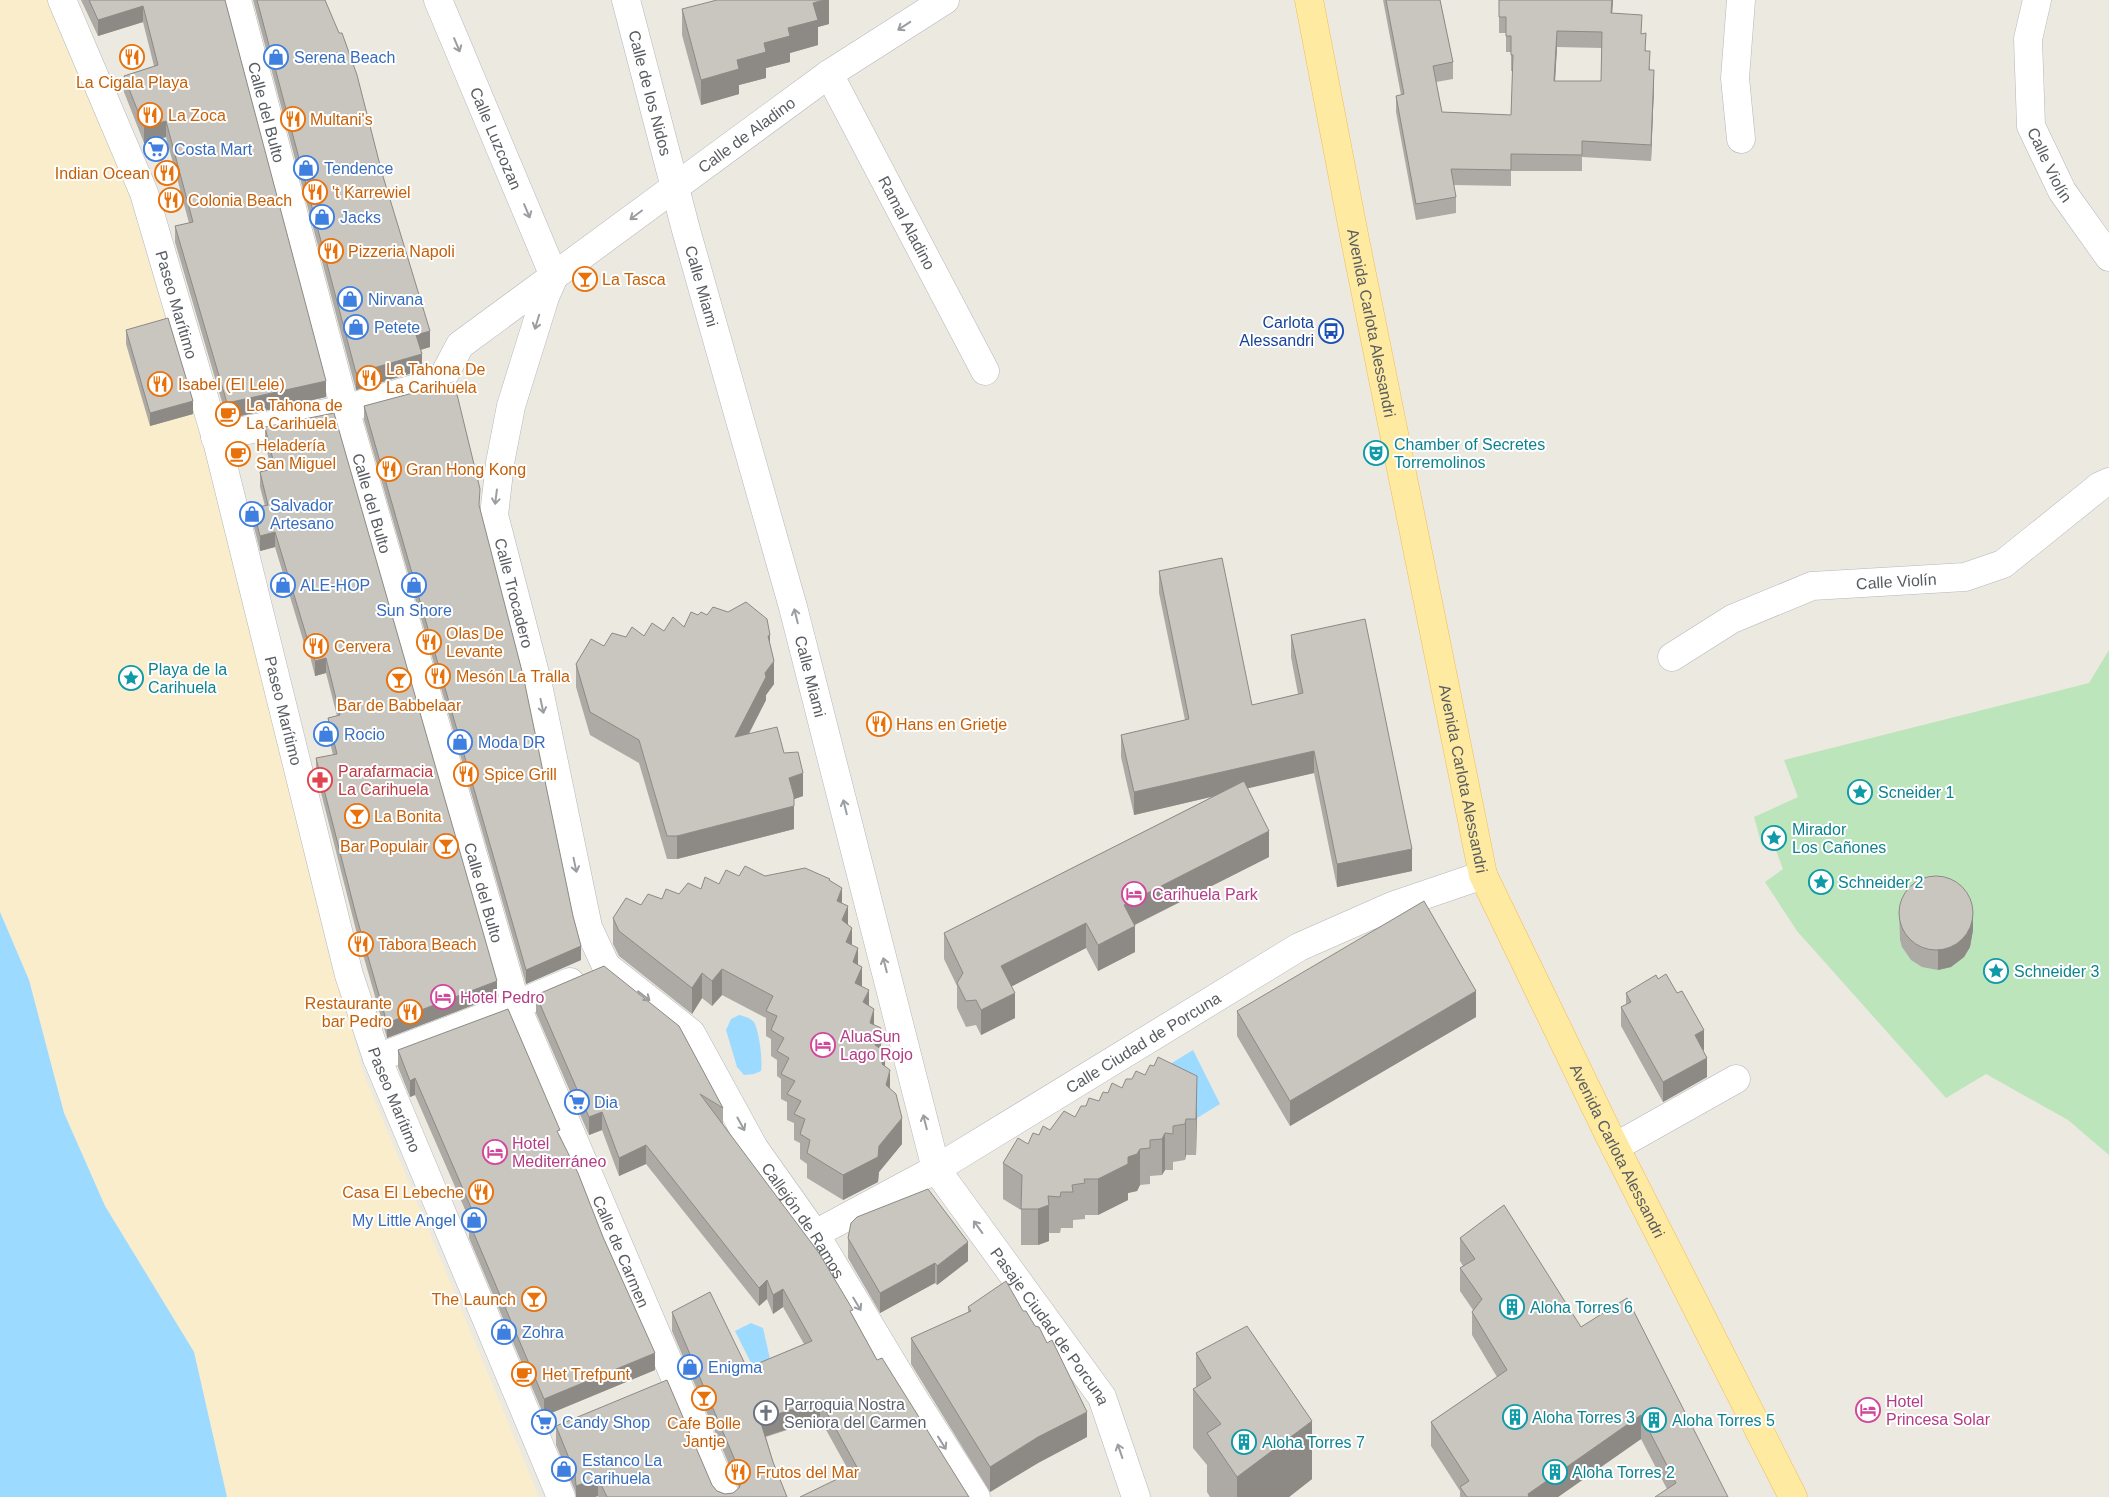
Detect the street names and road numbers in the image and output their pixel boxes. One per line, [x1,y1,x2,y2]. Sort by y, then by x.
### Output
street label: Calle de los Nidos [625,28,674,158]
street label: Calle del Bulto [245,60,288,164]
street label: Calle Luzcozan [467,85,525,192]
street label: Calle de Aladino [695,94,798,176]
street label: Calle Violín [2024,125,2075,205]
street label: Ramal Aladino [875,173,938,273]
street label: Avenida Carlota Alessandri [1344,227,1399,419]
street label: Calle Miami [682,244,721,329]
street label: Paseo Marítimo [152,249,200,361]
street label: Calle del Bulto [349,451,394,555]
street label: Calle Trocadero [491,536,536,650]
street label: Calle Violín [1856,571,1937,592]
street label: Calle Miami [792,634,829,719]
street label: Paseo Marítimo [261,654,305,767]
street label: Avenida Carlota Alessandri [1436,683,1490,875]
street label: Calle del Bulto [461,841,506,945]
street label: Calle Ciudad de Porcuna [1063,989,1224,1097]
street label: Paseo Marítimo [365,1045,424,1155]
street label: Avenida Carlota Alessandri [1567,1061,1668,1241]
street label: Callejón de Ramos [758,1160,847,1281]
street label: Calle de Carmen [589,1193,652,1310]
street label: Pasaje Ciudad de Porcuna [987,1245,1112,1407]

